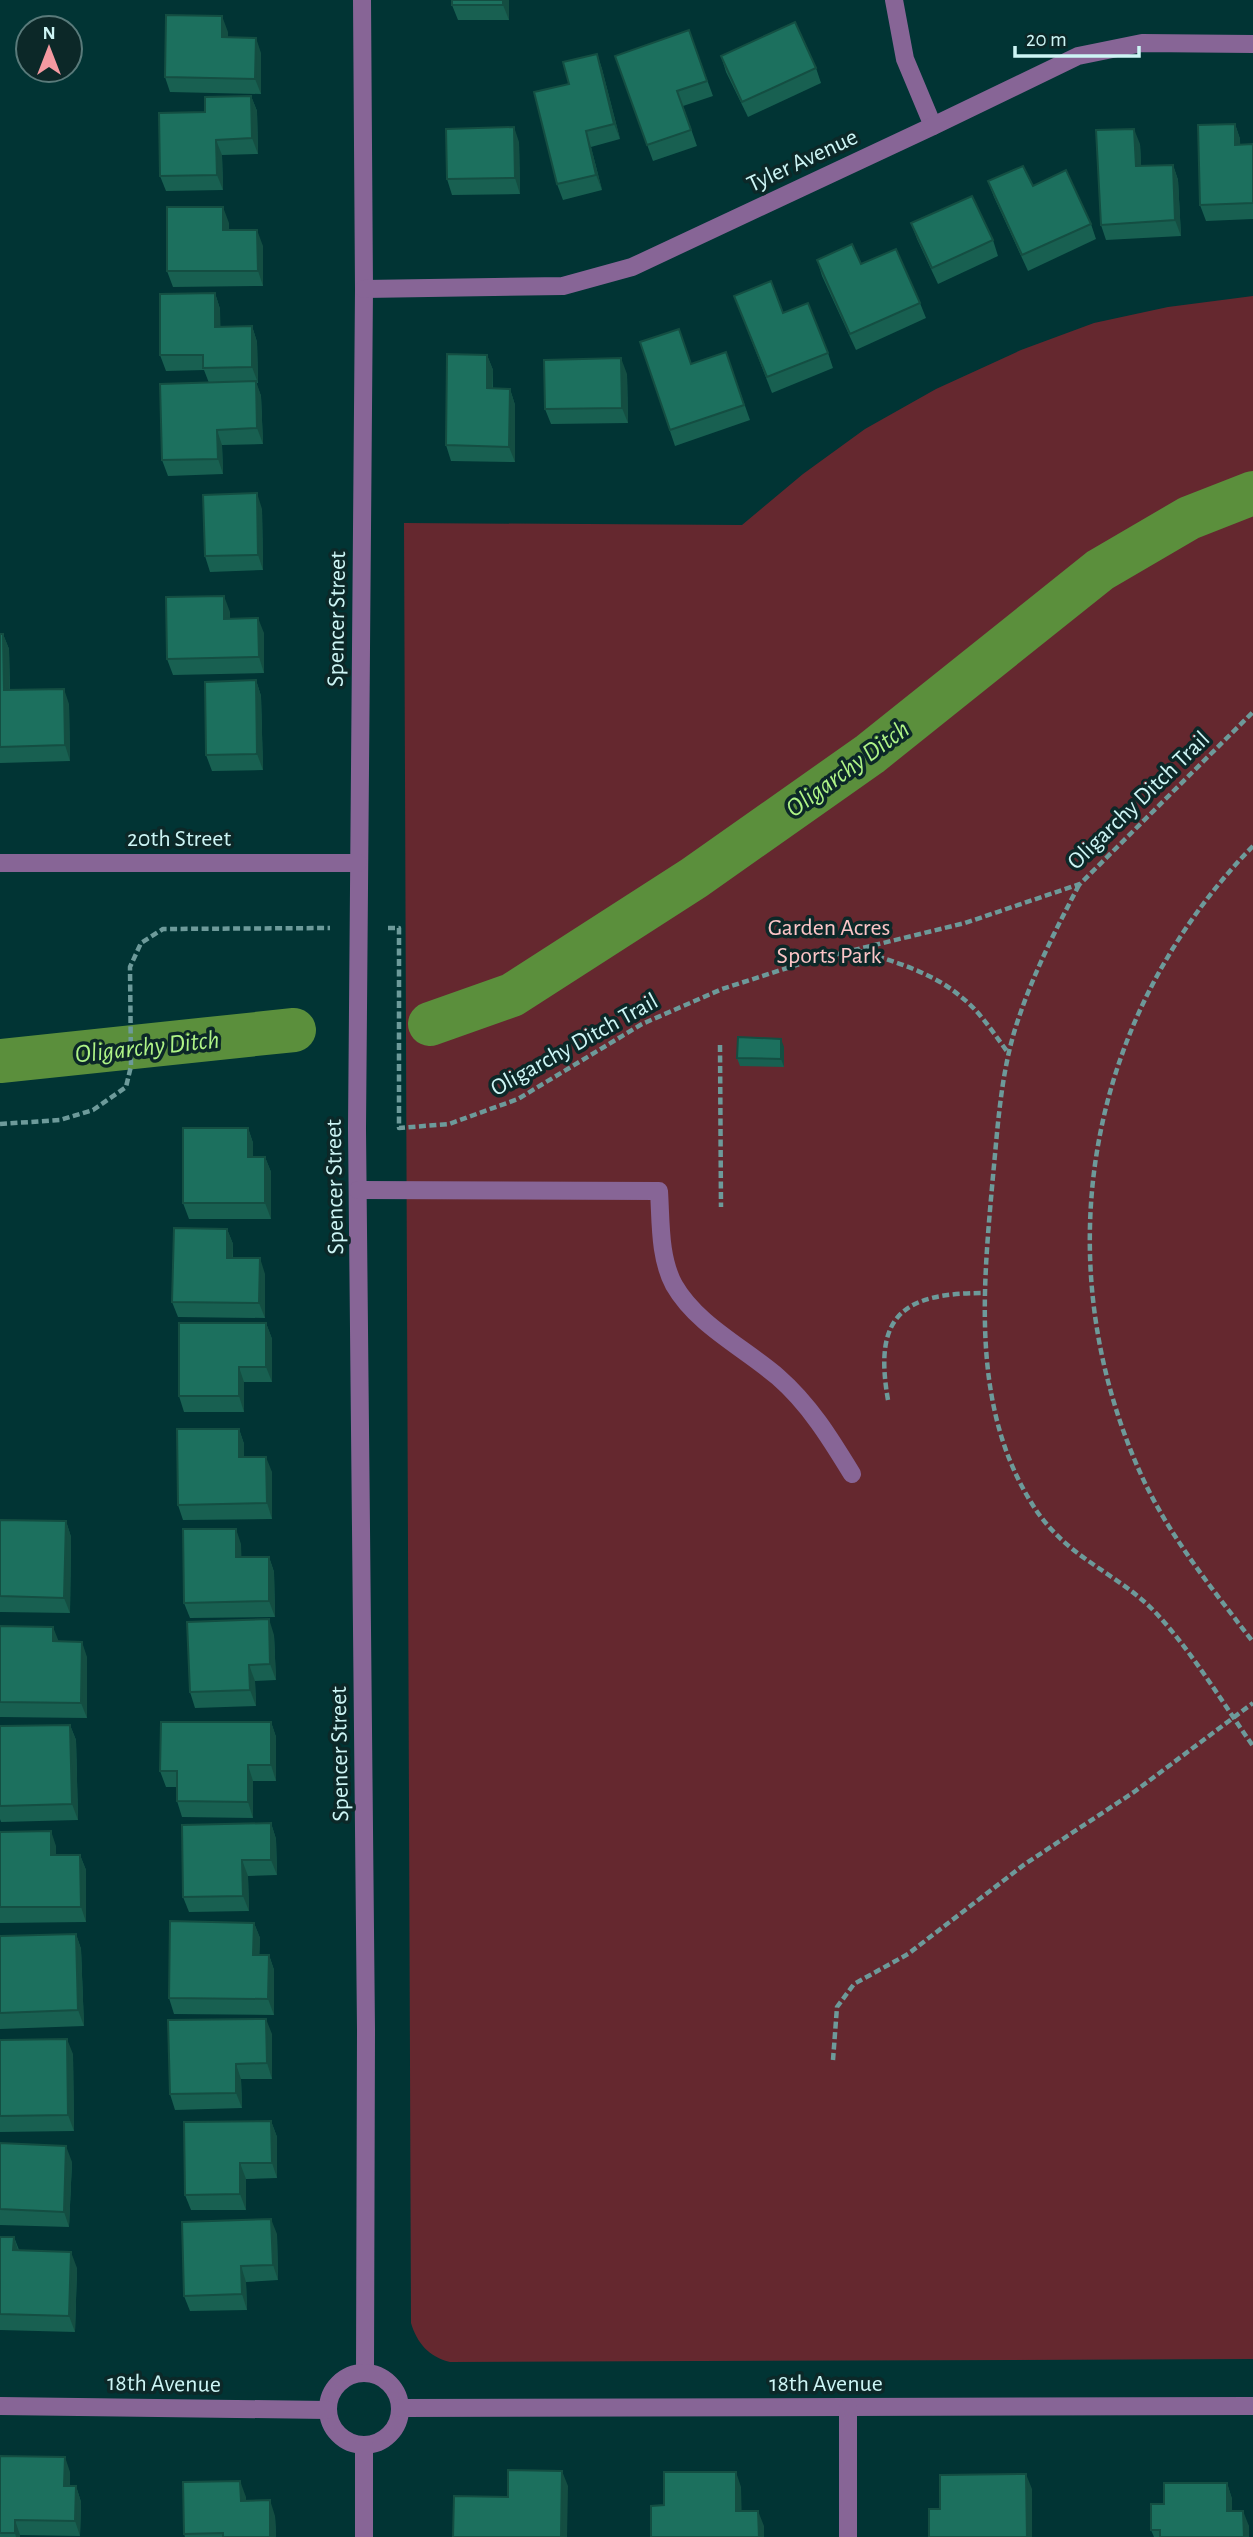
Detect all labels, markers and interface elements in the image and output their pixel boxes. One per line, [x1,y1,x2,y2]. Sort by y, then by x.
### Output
north arrow [14,14,84,84]
scale bar [1015,14,1139,58]
text: N [42,24,56,43]
text: 20 m [1026,29,1067,50]
street label: Tyler Avenue [743,125,861,197]
street label: Spencer Street [324,551,350,687]
water label: Oligarchy Ditch [781,716,914,822]
street label: Oligarchy Ditch Trail [1063,727,1214,874]
street label: 20th Street [127,827,231,851]
park label: Garden Acres Sports Park [768,916,890,968]
street label: Oligarchy Ditch Trail [487,989,662,1101]
water label: Oligarchy Ditch [74,1026,221,1068]
street label: Spencer Street [322,1119,348,1255]
street label: Spencer Street [327,1686,353,1822]
street label: 18th Avenue [107,2371,221,2397]
street label: 18th Avenue [769,2372,883,2396]

